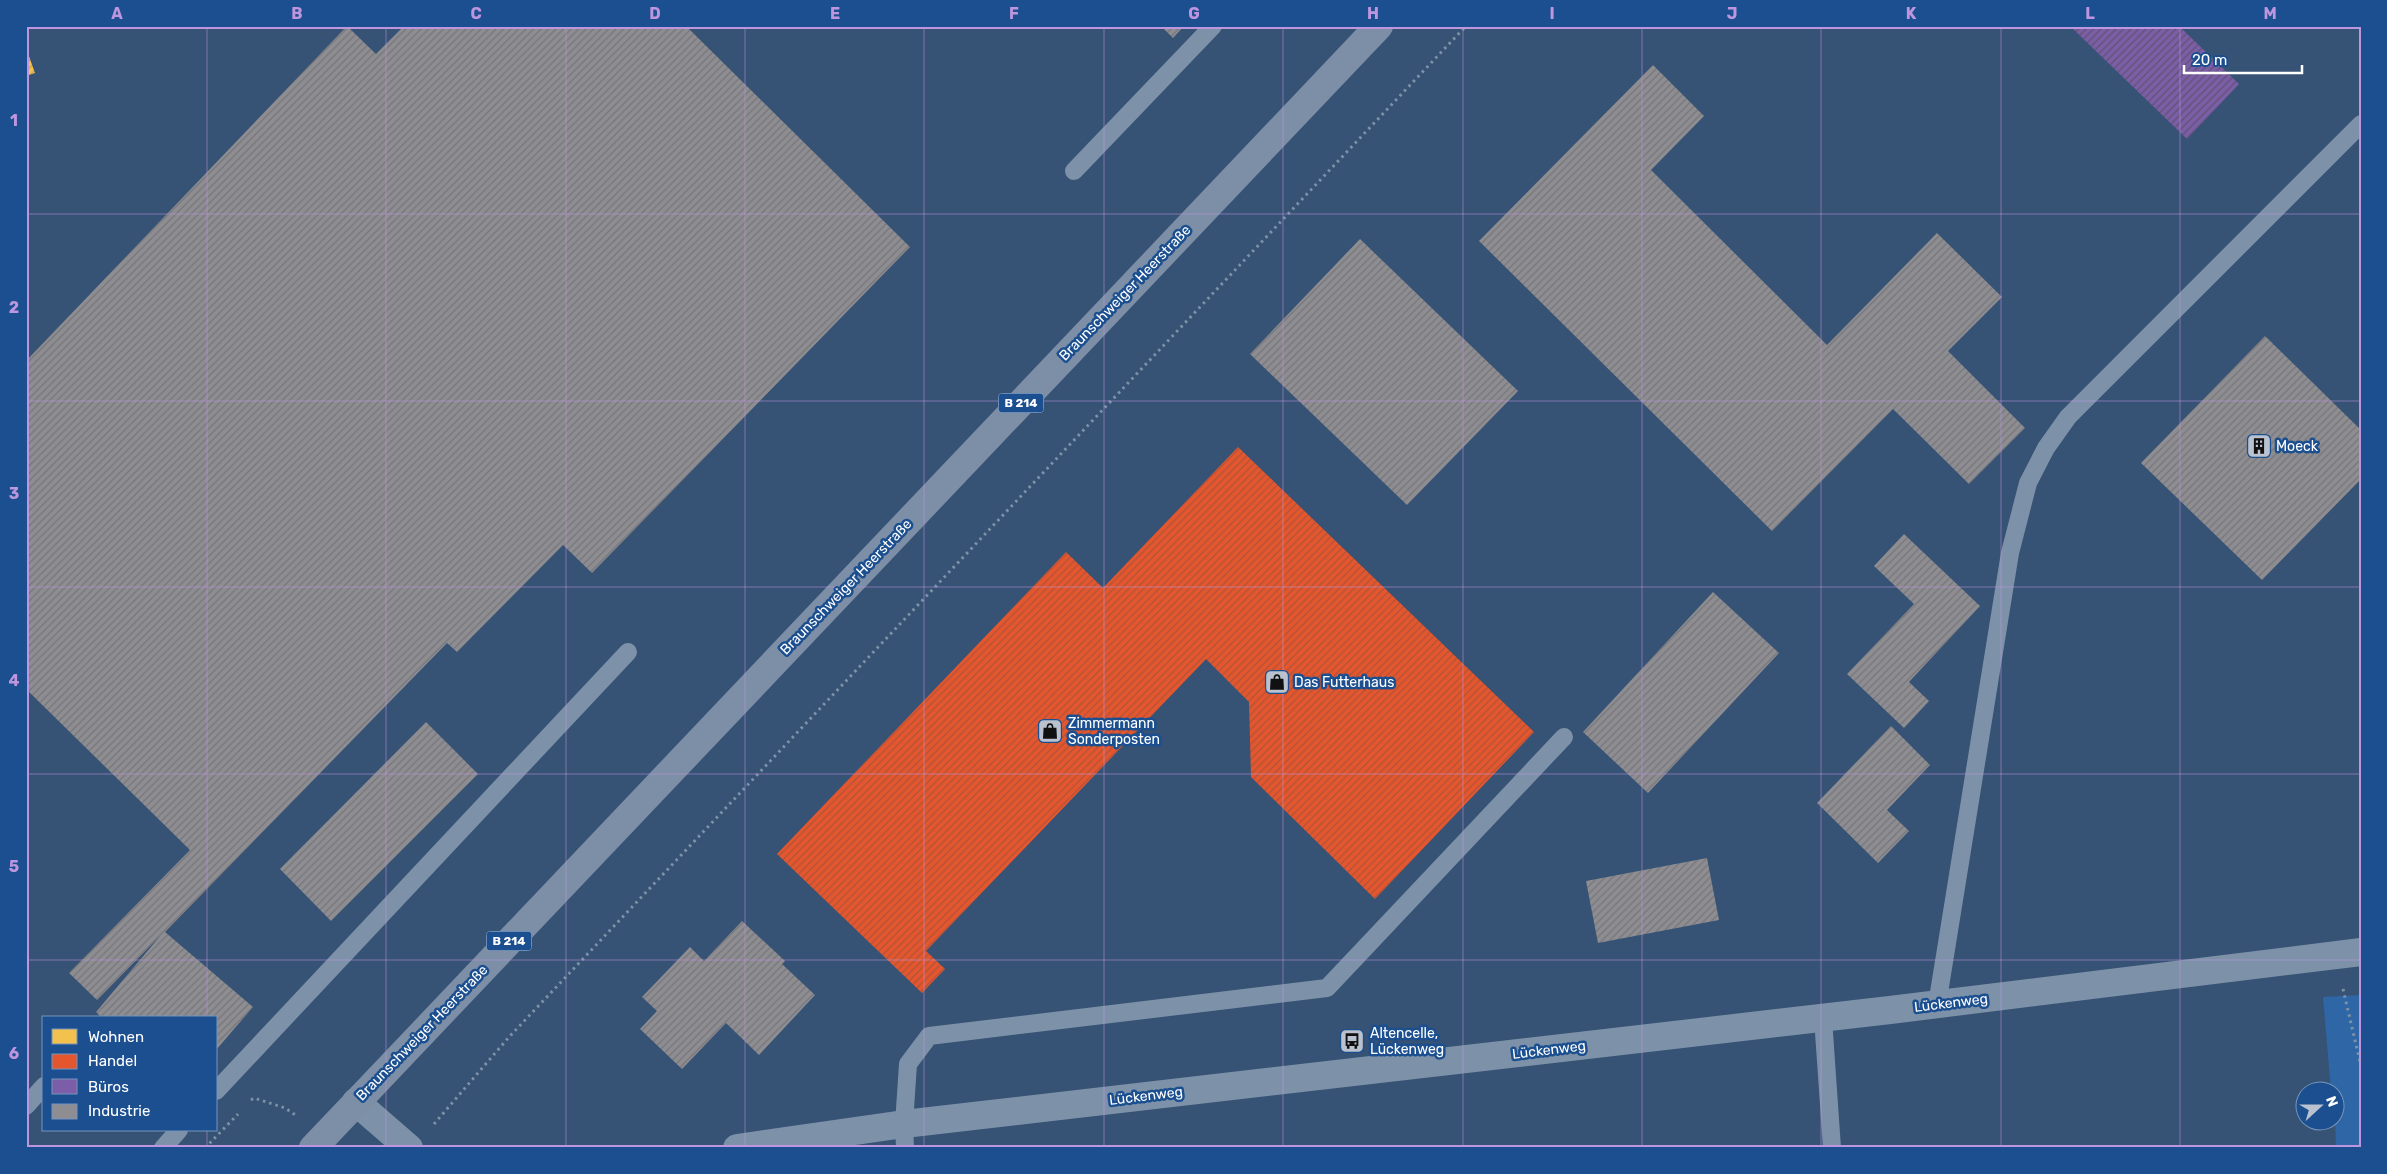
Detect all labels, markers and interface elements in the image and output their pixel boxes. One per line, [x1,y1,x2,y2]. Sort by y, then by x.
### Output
text: A [111,4,123,23]
text: B [291,4,303,23]
text: C [470,4,482,23]
text: D [649,4,661,23]
text: E [830,4,840,23]
text: F [1009,4,1019,23]
text: G [1188,4,1200,23]
text: H [1367,4,1379,23]
text: I [1549,4,1555,23]
text: J [1727,4,1737,23]
text: K [1906,4,1917,23]
text: L [2085,4,2095,23]
text: M [2263,4,2277,23]
scale bar [2184,42,2302,74]
text: 20 m [2192,51,2227,69]
text: 1 [10,111,18,130]
street label: Braunschweiger Heerstraße [1056,222,1194,364]
text: 2 [9,298,19,317]
road number: B 214 [998,393,1044,412]
building icon: Moeck [2246,433,2272,459]
place label: Moeck [2276,438,2319,455]
text: 3 [9,484,19,503]
street label: Braunschweiger Heerstraße [777,516,915,658]
shop icon: Das Futterhaus [1264,669,1290,695]
text: 4 [9,671,20,690]
place label: Das Futterhaus [1294,674,1394,691]
place label: Zimmermann Sonderposten [1068,715,1160,748]
shop icon: Zimmermann Sonderposten [1037,718,1063,744]
text: 5 [9,857,19,876]
road number: B 214 [486,931,532,950]
street label: Braunschweiger Heerstraße [353,962,491,1104]
street label: Lückenweg [1913,990,1989,1016]
legend [42,1016,218,1132]
place label: Altencelle, Lückenweg [1370,1025,1444,1058]
text: Wohnen [88,1028,144,1046]
bus stop icon: Altencelle, Lückenweg [1339,1028,1365,1054]
street label: Lückenweg [1511,1037,1587,1063]
text: 6 [9,1044,19,1063]
text: Handel [88,1052,137,1070]
text: Büros [88,1078,129,1096]
north arrow [2294,1082,2344,1132]
street label: Lückenweg [1108,1083,1184,1109]
text: N [2322,1094,2341,1109]
text: Industrie [88,1102,150,1120]

